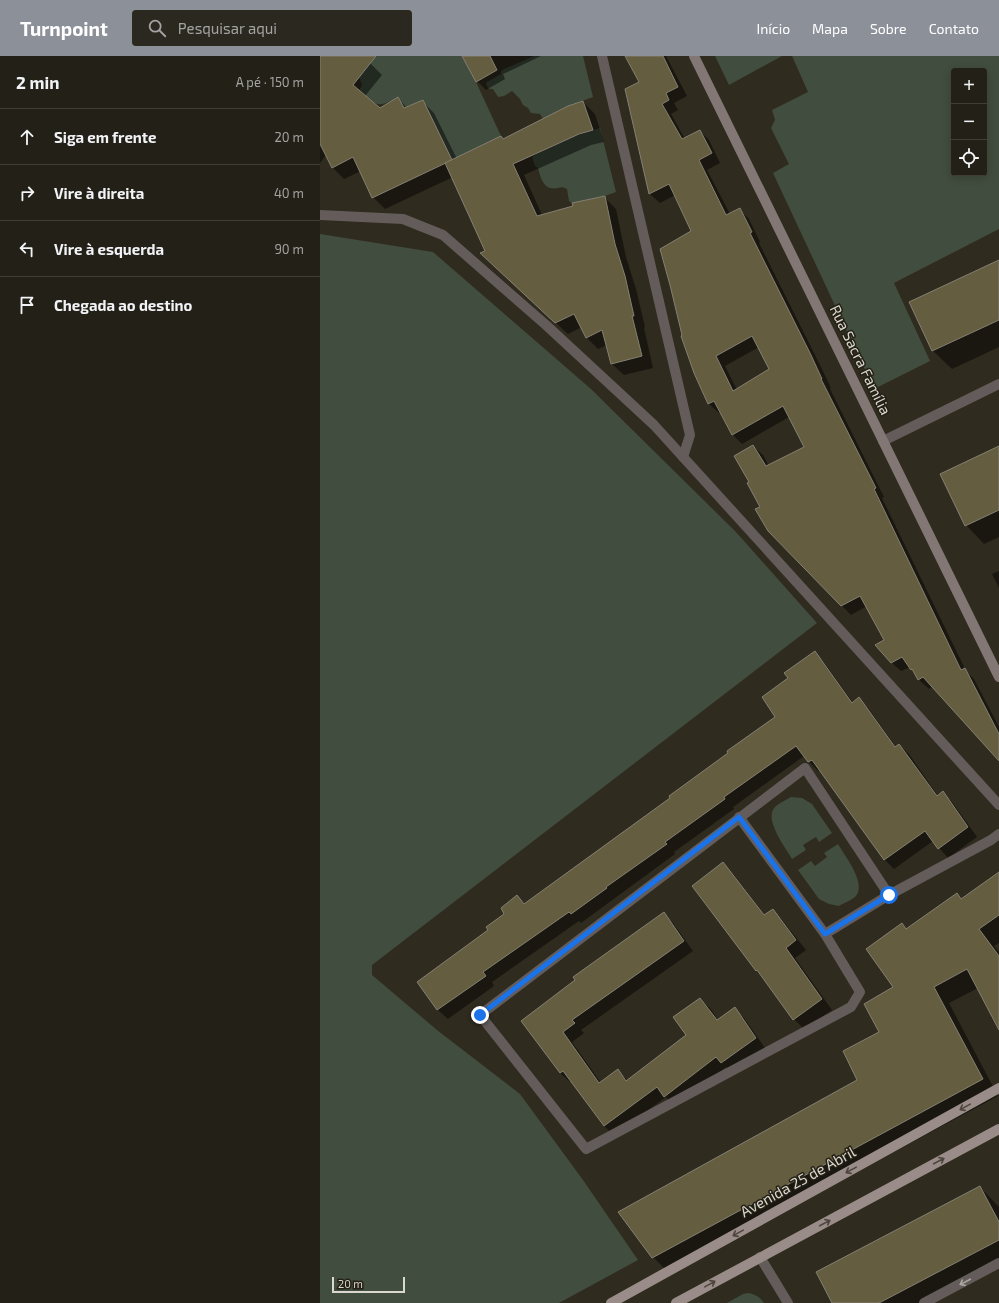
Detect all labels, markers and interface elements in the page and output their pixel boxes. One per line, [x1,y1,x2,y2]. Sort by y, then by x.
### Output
search box [132,10,412,46]
text: Turnpoint [20,17,108,40]
icon: search [146,17,168,39]
text: Pesquisar aqui [178,19,277,37]
text: Início [757,20,790,37]
text: Mapa [812,20,848,37]
text: Sobre [870,20,907,37]
text: Contato [929,20,979,37]
map controls [951,68,987,176]
button: + [951,68,987,104]
text: 2 min [16,72,59,92]
text: A pé · 150 m [236,74,304,90]
button: − [951,104,987,140]
icon: ahead [16,126,38,148]
text: Siga em frente [54,128,156,146]
text: 20 m [275,129,304,145]
button: locate [951,140,987,176]
icon: right [16,182,38,204]
text: Vire à direita [54,184,144,202]
text: 40 m [274,185,304,201]
icon: left [16,238,38,260]
text: Vire à esquerda [54,240,164,258]
text: 90 m [274,241,304,257]
icon: arrive [16,294,38,316]
text: Chegada ao destino [54,296,192,314]
street label: Rua Sacra Família [826,302,895,418]
route start [880,886,898,904]
route end [471,1006,489,1024]
one-way arrow [959,1103,971,1111]
street label: Avenida 25 de Abril [737,1142,859,1220]
one-way arrow [933,1157,945,1164]
one-way arrow [845,1166,857,1174]
one-way arrow [819,1219,831,1226]
one-way arrow [732,1229,744,1237]
scale bar [332,1275,405,1294]
text: 20 m [338,1277,363,1290]
one-way arrow [959,1278,971,1286]
one-way arrow [704,1280,716,1288]

